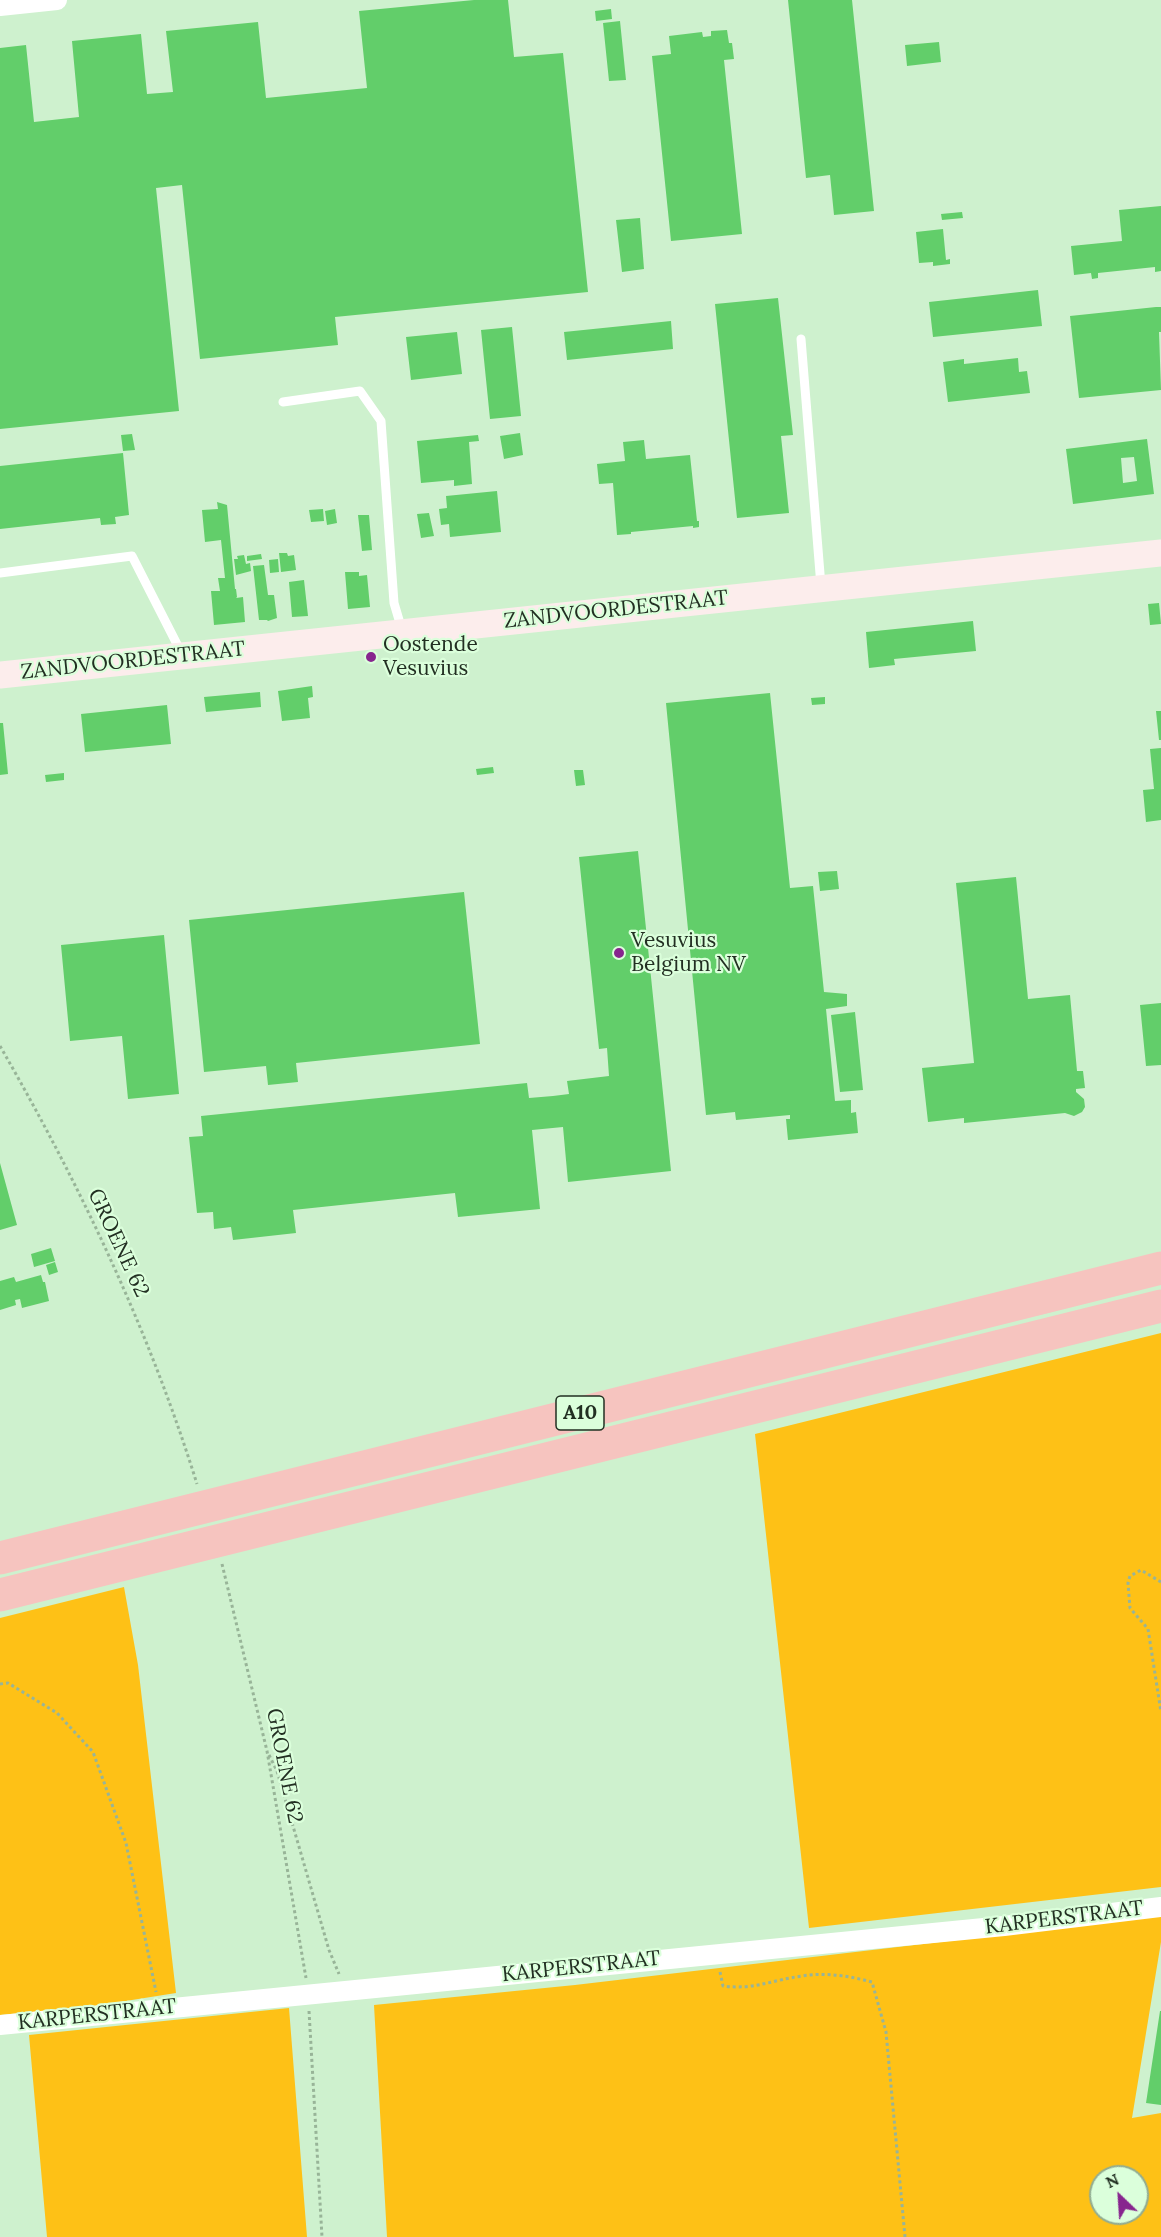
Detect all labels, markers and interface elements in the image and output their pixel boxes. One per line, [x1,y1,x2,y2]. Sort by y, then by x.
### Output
street label: ZANDVOORDESTRAAT [503,586,729,634]
place label: Oostende Vesuvius [383,632,478,682]
street label: ZANDVOORDESTRAAT [20,637,246,685]
marker: Oostende Vesuvius [364,650,378,664]
place label: Vesuvius Belgium NV [631,928,746,978]
marker: Vesuvius Belgium NV [612,946,626,960]
street label: GROENE 62 [82,1185,154,1301]
road number: A10 [556,1396,604,1430]
street label: GROENE 62 [260,1706,308,1826]
street label: KARPERSTRAAT [983,1896,1145,1940]
street label: KARPERSTRAAT [500,1946,662,1988]
street label: KARPERSTRAAT [16,1994,178,2036]
north arrow [1089,2165,1149,2225]
text: N [1102,2169,1122,2192]

